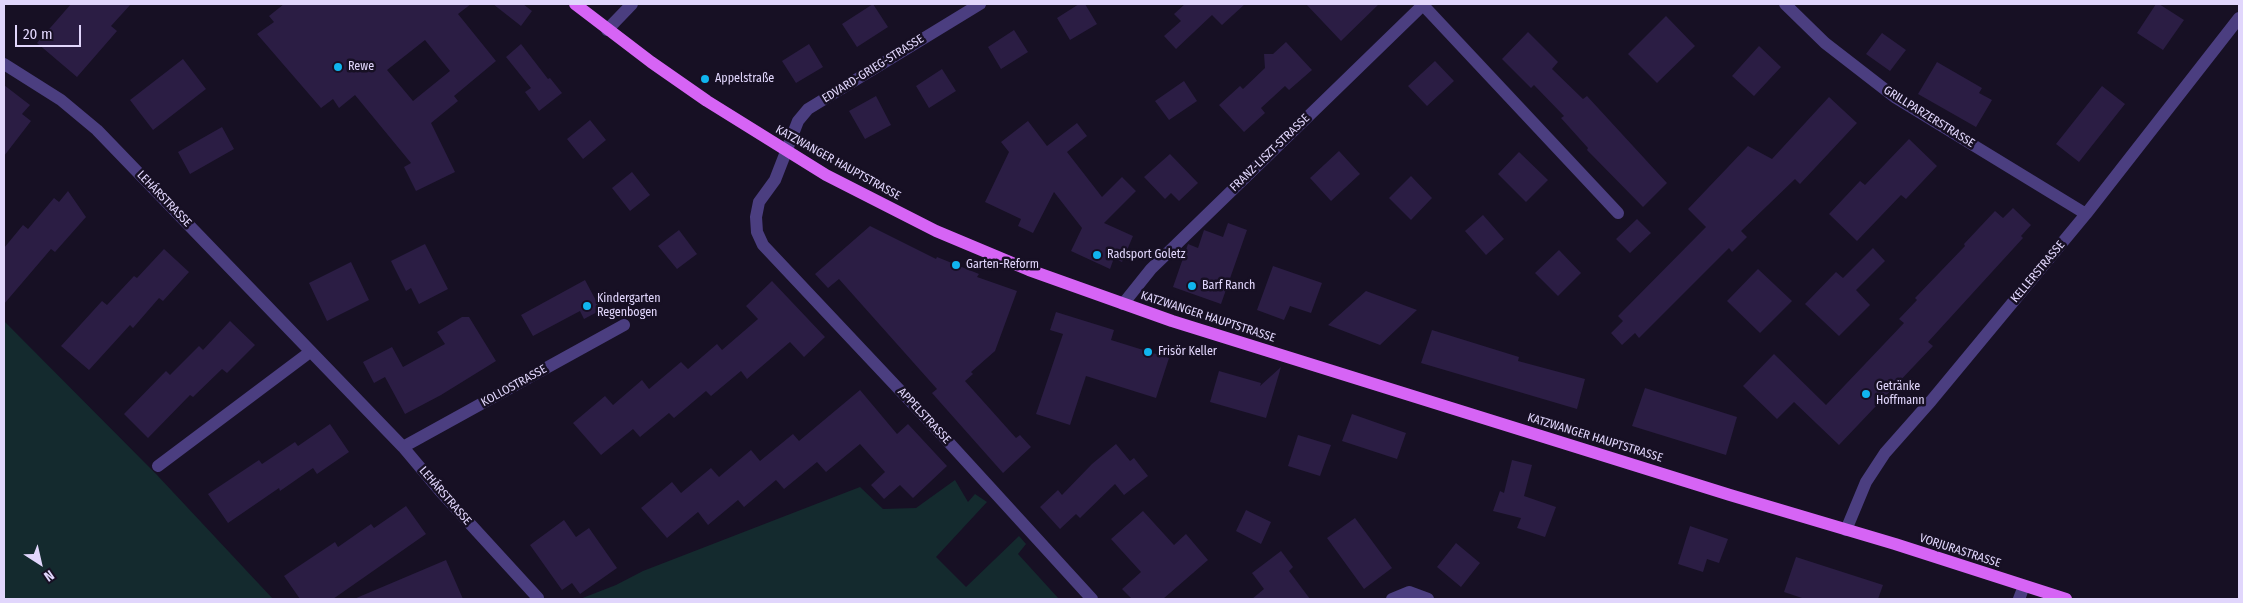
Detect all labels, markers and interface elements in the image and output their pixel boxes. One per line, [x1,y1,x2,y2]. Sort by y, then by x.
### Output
scale bar [18,15,84,47]
text: 20 m [23,25,53,43]
street label: EDVARD-GRIEG-STRASSE [820,32,926,106]
place label: Rewe [348,60,374,74]
marker: Rewe [332,61,344,73]
place label: Appelstraße [715,72,774,86]
marker: Appelstraße [699,73,711,85]
street label: GRILLPARZERSTRASSE [1881,83,1977,151]
street label: FRANZ-LISZT-STRASSE [1227,111,1313,195]
street label: KATZWANGER HAUPTSTRASSE [773,123,903,203]
street label: LEHÁRSTRASSE [134,168,194,230]
street label: KELLERSTRASSE [2008,238,2068,306]
place label: Radsport Goletz [1107,248,1185,262]
marker: Radsport Goletz [1091,249,1103,261]
place label: Garten-Reform [966,258,1039,272]
marker: Garten-Reform [950,259,962,271]
place label: Barf Ranch [1202,279,1255,293]
marker: Barf Ranch [1186,280,1198,292]
street label: KATZWANGER HAUPTSTRASSE [1139,288,1277,346]
place label: Kindergarten Regenbogen [597,292,661,320]
marker: Kindergarten Regenbogen [581,300,593,312]
place label: Frisör Keller [1158,345,1217,359]
marker: Frisör Keller [1142,346,1154,358]
street label: KOLLOSTRASSE [479,362,549,410]
place label: Getränke Hoffmann [1876,380,1925,408]
street label: APPELSTRASSE [894,385,954,447]
marker: Getränke Hoffmann [1860,388,1872,400]
street label: KATZWANGER HAUPTSTRASSE [1526,411,1664,465]
street label: LEHÁRSTRASSE [416,464,474,528]
street label: VORJURASTRASSE [1918,531,2002,571]
north arrow [15,538,65,588]
text: N [41,566,57,585]

